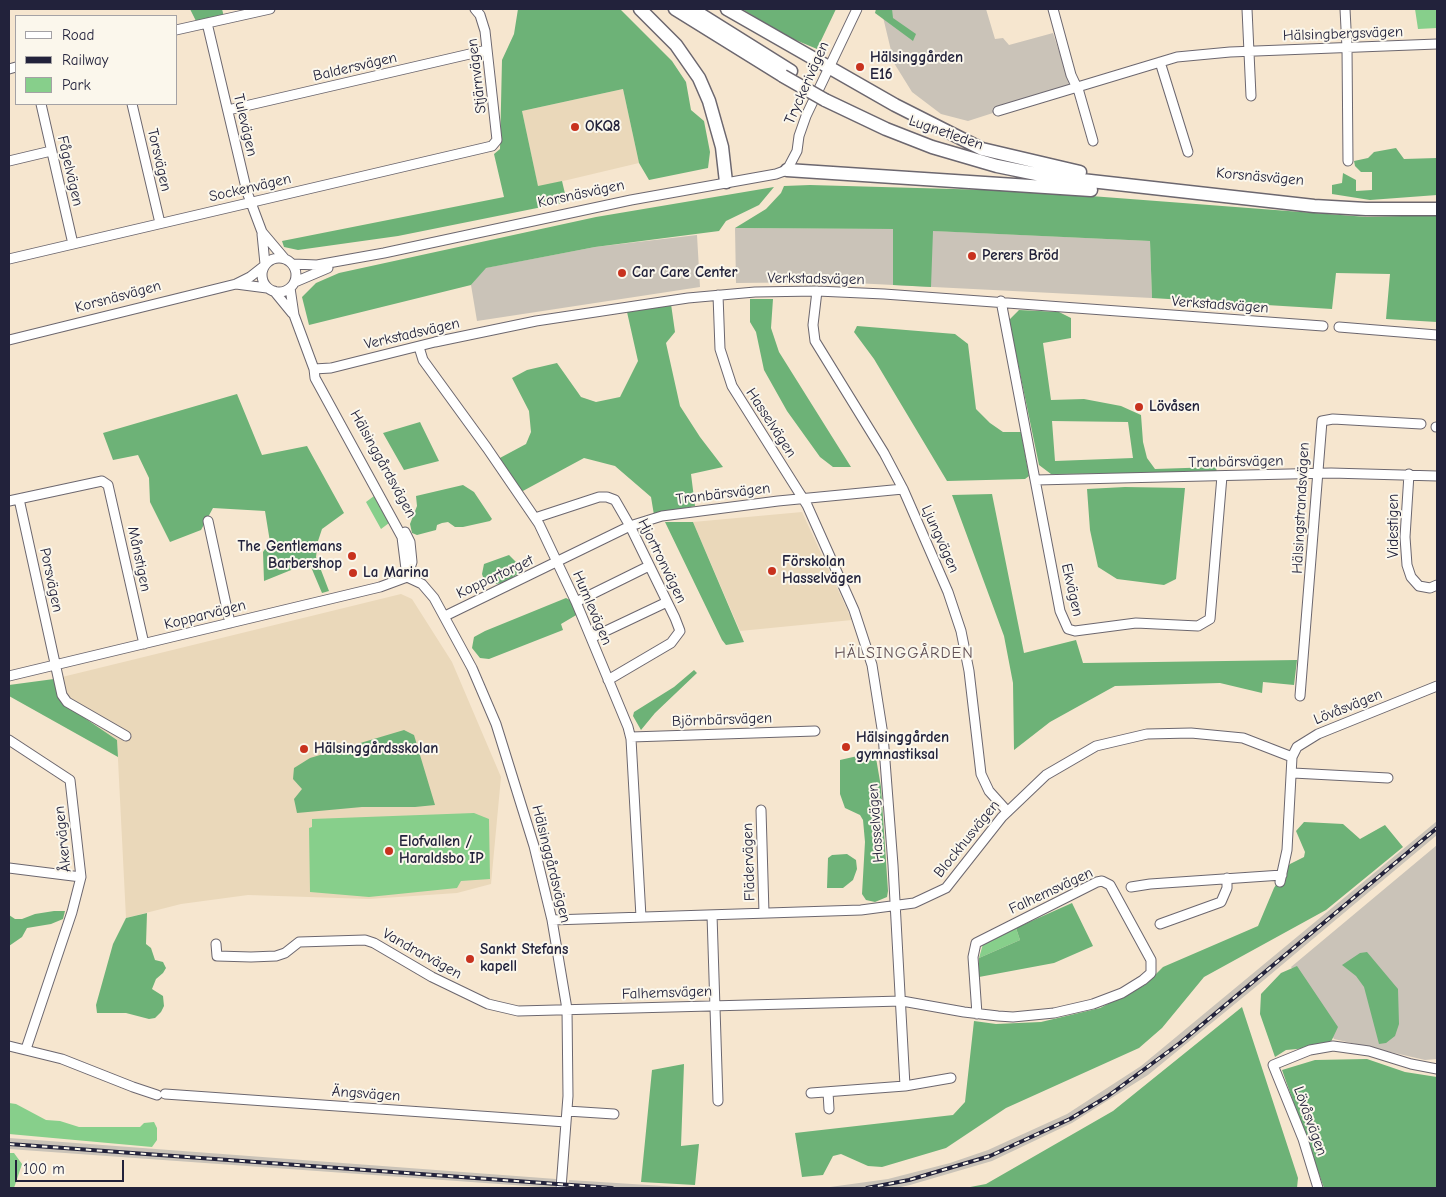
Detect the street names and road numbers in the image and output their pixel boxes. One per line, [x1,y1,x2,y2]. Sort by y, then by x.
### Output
street label: Hälsingbergsvägen [1282,23,1404,45]
street label: Stjärnvägen [463,37,491,115]
street label: Tryckerivägen [781,39,833,127]
street label: Baldersvägen [311,49,399,85]
street label: Tulevägen [229,92,261,158]
street label: Lugnetleden [906,112,986,154]
street label: Torsvägen [143,127,175,193]
street label: Fågelvägen [53,134,87,208]
street label: Korsnäsvägen [1215,164,1305,190]
street label: Sockenvägen [207,170,293,206]
street label: Korsnäsvägen [536,176,626,212]
street label: Verkstadsvägen [767,269,865,289]
street label: Korsnäsvägen [73,277,163,317]
street label: Verkstadsvägen [1171,293,1269,317]
street label: Verkstadsvägen [363,314,461,354]
street label: Hasselvägen [742,385,800,461]
street label: Hälsinggårdsvägen [346,407,420,521]
street label: Hälsingstrandsvägen [1289,442,1313,574]
street label: Tranbärsvägen [1188,452,1284,472]
street label: Tranbärsvägen [675,479,771,509]
street label: Videstigen [1385,494,1403,558]
street label: Ljungvägen [917,502,963,576]
street label: Hjortronvägen [634,516,690,606]
street label: Månstigen [123,525,155,593]
street label: Porsvägen [35,546,67,614]
street label: Koppartorget [454,551,536,603]
street label: Ekvägen [1057,562,1087,618]
street label: Humlevägen [568,568,616,648]
street label: Kopparvägen [162,596,248,634]
street label: Lövåsvägen [1311,685,1385,729]
street label: Björnbärsvägen [671,709,773,731]
street label: Hasselvägen [864,783,888,863]
street label: Blockhusvägen [930,797,1004,881]
street label: Hälsinggårdsvägen [528,803,574,925]
street label: Åkervägen [51,805,75,873]
street label: Flädervägen [739,822,759,902]
street label: Falhemsvägen [1006,864,1096,918]
street label: Vandrarvägen [379,925,465,983]
street label: Falhemsvägen [621,982,713,1004]
street label: Ängsvägen [331,1083,401,1105]
street label: Lövåsvägen [1289,1084,1331,1158]

